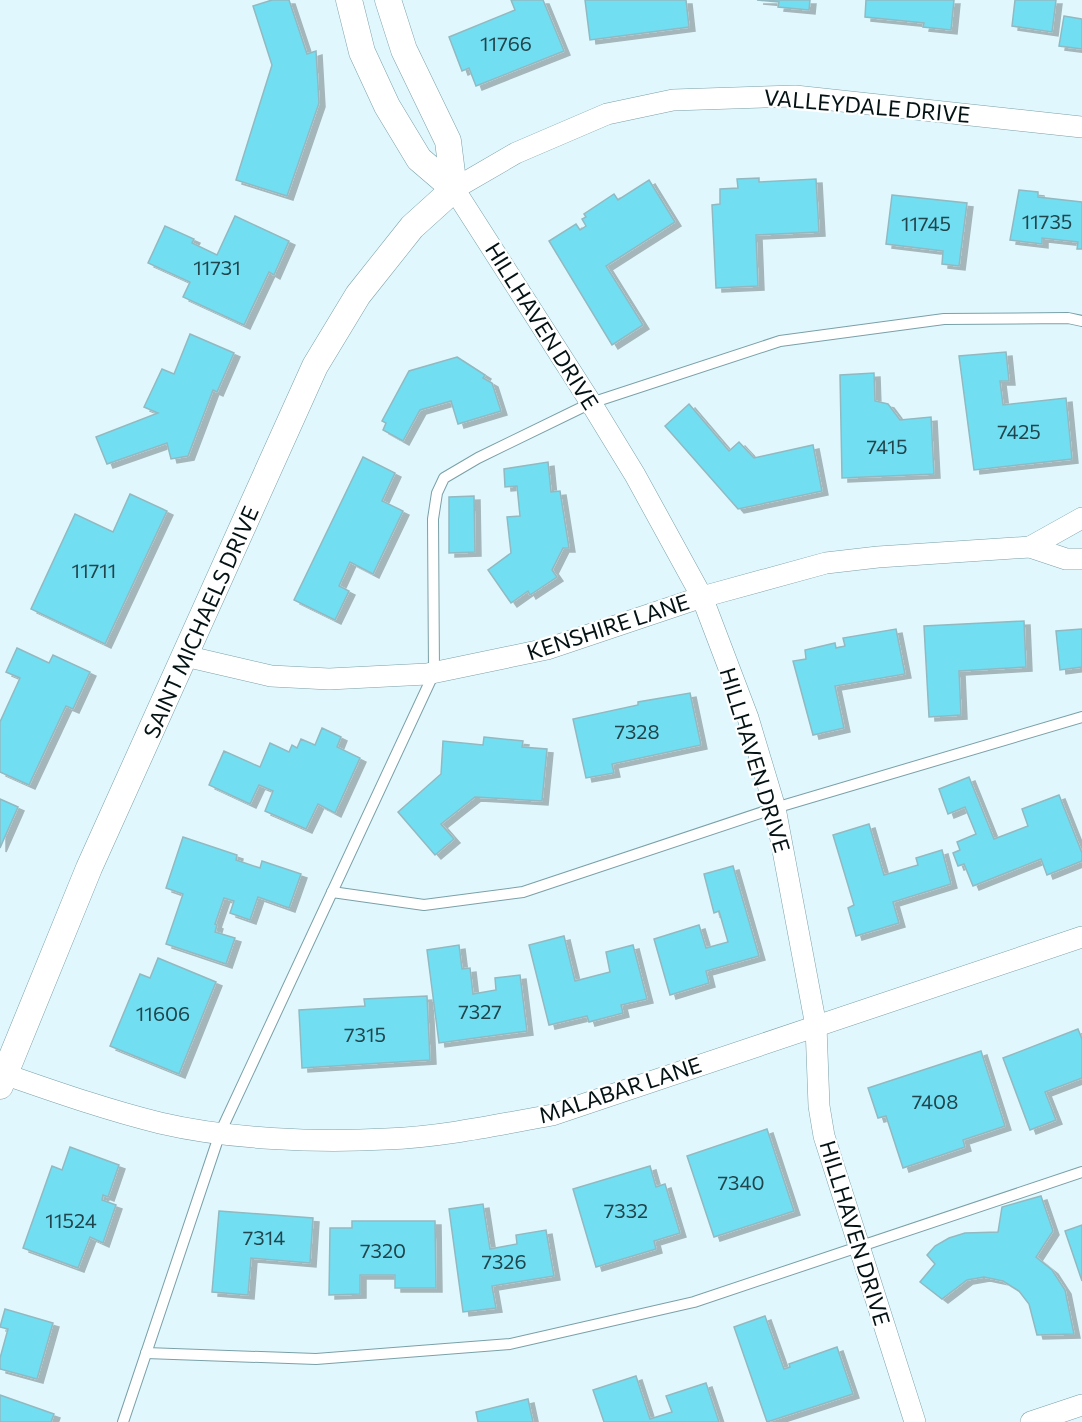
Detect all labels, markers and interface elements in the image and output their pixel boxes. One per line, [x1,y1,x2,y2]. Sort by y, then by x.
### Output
house number: 11766 [480,31,532,55]
street label: VALLEYDALE DRIVE [763,83,971,128]
house number: 11735 [1022,209,1072,233]
house number: 11745 [901,211,951,235]
street label: HILLHAVEN DRIVE [480,237,605,414]
house number: 11731 [193,255,241,279]
house number: 7425 [997,419,1041,443]
house number: 7415 [867,434,907,458]
street label: SAINT MICHAELS DRIVE [137,502,264,742]
house number: 11711 [72,558,116,582]
street label: KENSHIRE LANE [523,588,693,666]
street label: HILLHAVEN DRIVE [714,664,796,856]
house number: 7328 [614,719,660,743]
house number: 7327 [458,999,502,1023]
house number: 11606 [136,1001,190,1025]
house number: 7315 [344,1022,386,1046]
street label: MALABAR LANE [535,1050,705,1129]
house number: 7408 [912,1089,958,1113]
street label: HILLHAVEN DRIVE [814,1137,896,1329]
house number: 7340 [717,1170,765,1194]
house number: 7332 [604,1198,648,1222]
house number: 11524 [45,1208,97,1232]
house number: 7314 [243,1225,285,1249]
house number: 7320 [360,1238,406,1262]
house number: 7326 [481,1249,527,1273]

